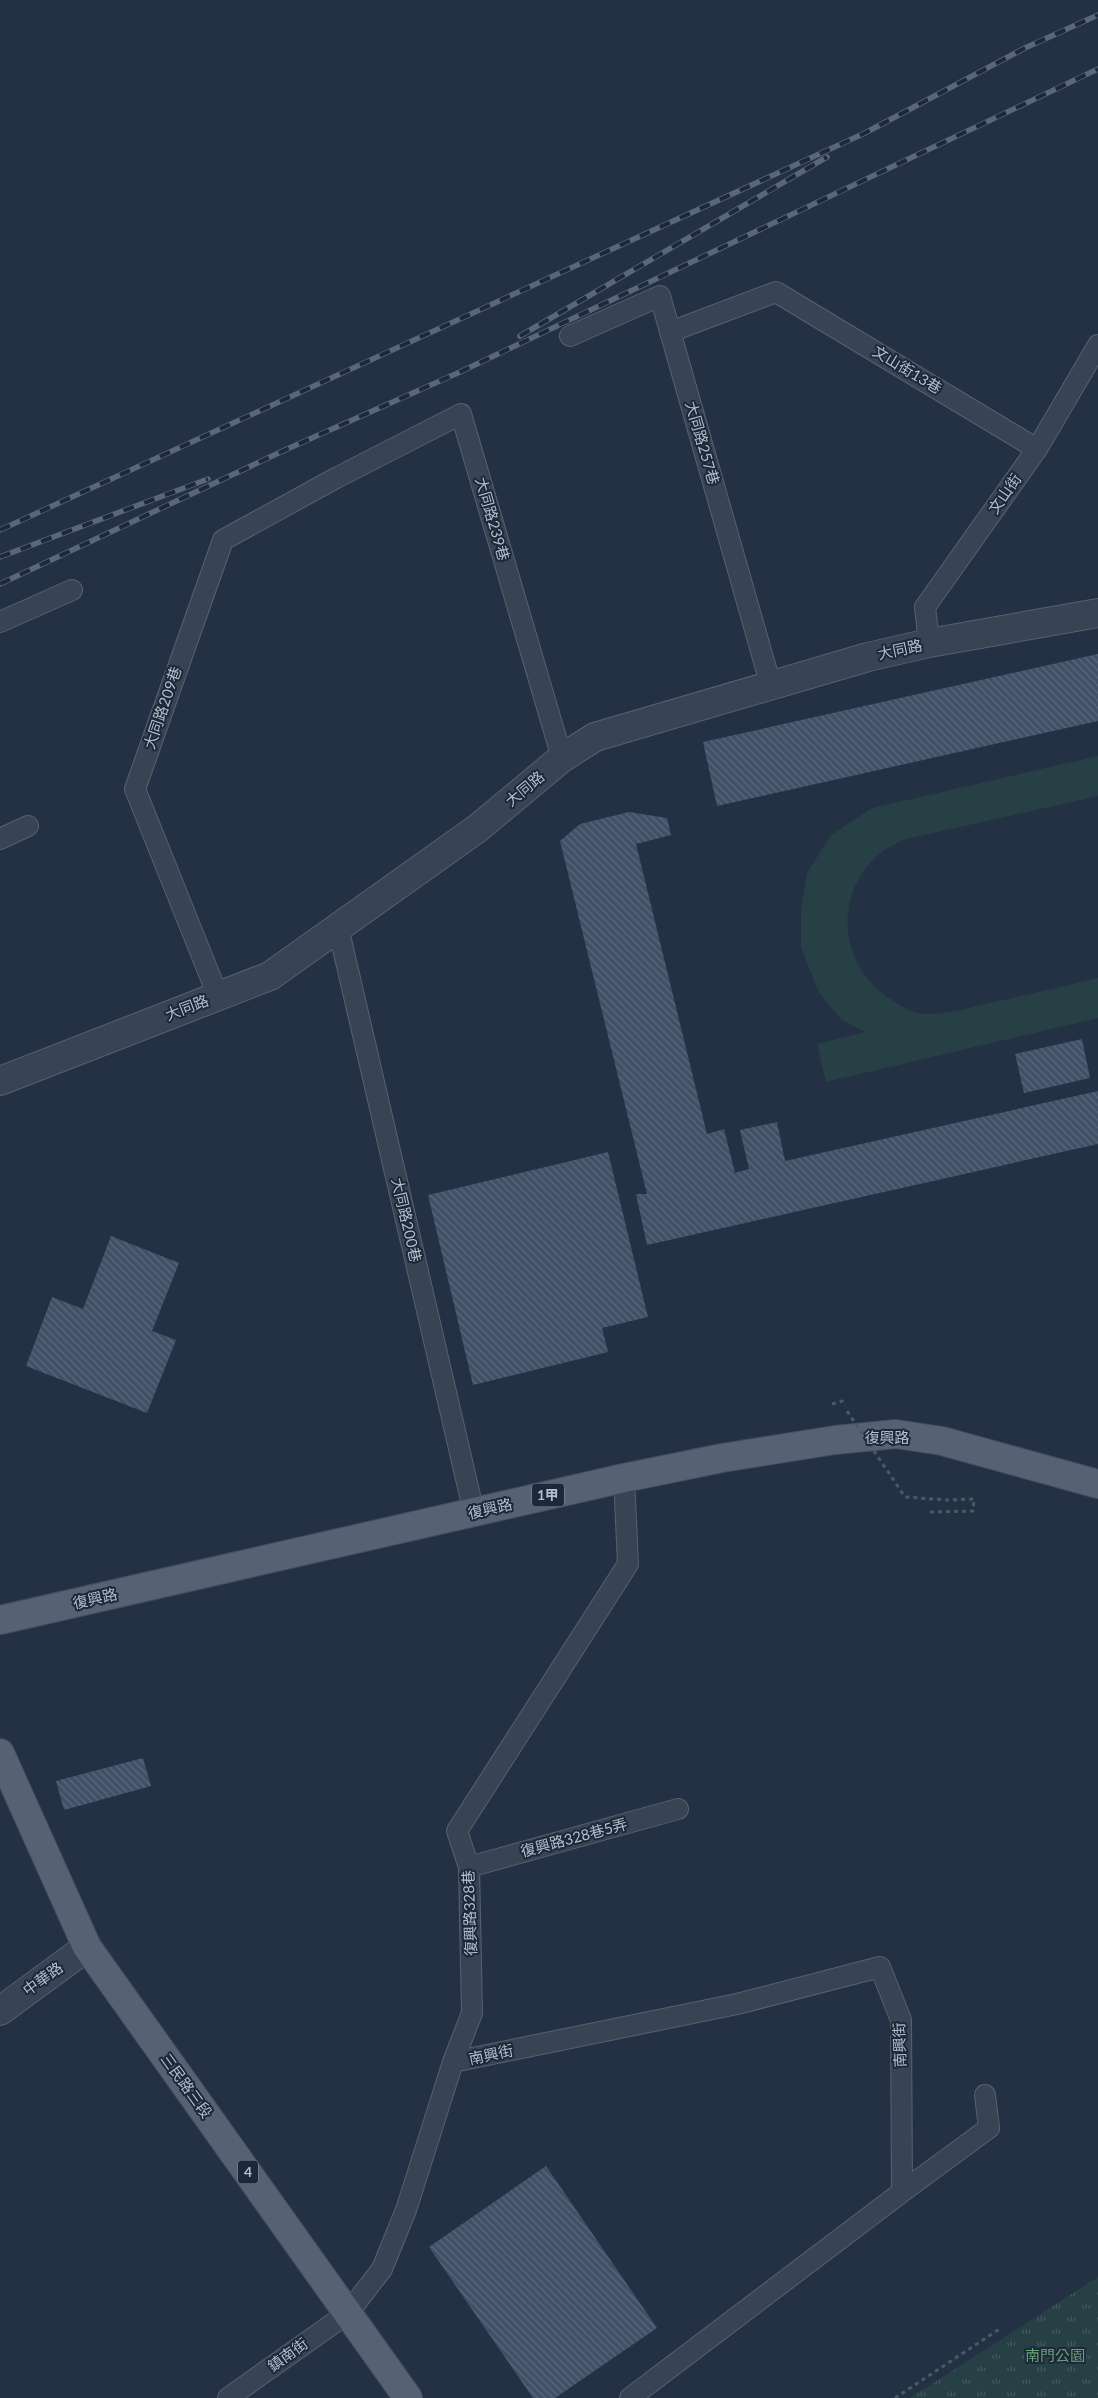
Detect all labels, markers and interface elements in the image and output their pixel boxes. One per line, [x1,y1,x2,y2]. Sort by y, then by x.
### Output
street label: 文山街13巷 [870,341,945,397]
street label: 大同路257巷 [682,399,723,487]
street label: 文山街 [984,470,1024,517]
street label: 大同路239巷 [472,475,513,563]
street label: 大同路 [876,636,924,663]
street label: 大同路209巷 [140,664,185,751]
street label: 大同路 [501,767,547,810]
street label: 大同路 [162,991,211,1024]
street label: 大同路200巷 [389,1176,425,1264]
street label: 復興路 [864,1428,910,1446]
road number: 1甲 [532,1484,564,1506]
street label: 復興路 [466,1494,514,1522]
street label: 復興路 [71,1584,119,1612]
street label: 復興路328巷5弄 [518,1814,629,1860]
street label: 復興路328巷 [459,1870,479,1956]
street label: 中華路 [19,1958,66,1999]
street label: 南興街 [889,2022,909,2068]
street label: 南興街 [467,2041,515,2068]
street label: 三民路三段 [157,2050,216,2121]
road number: 4 [238,2160,258,2184]
street label: 鎮南街 [264,2334,311,2375]
park label: 南門公園 [1025,2346,1085,2364]

